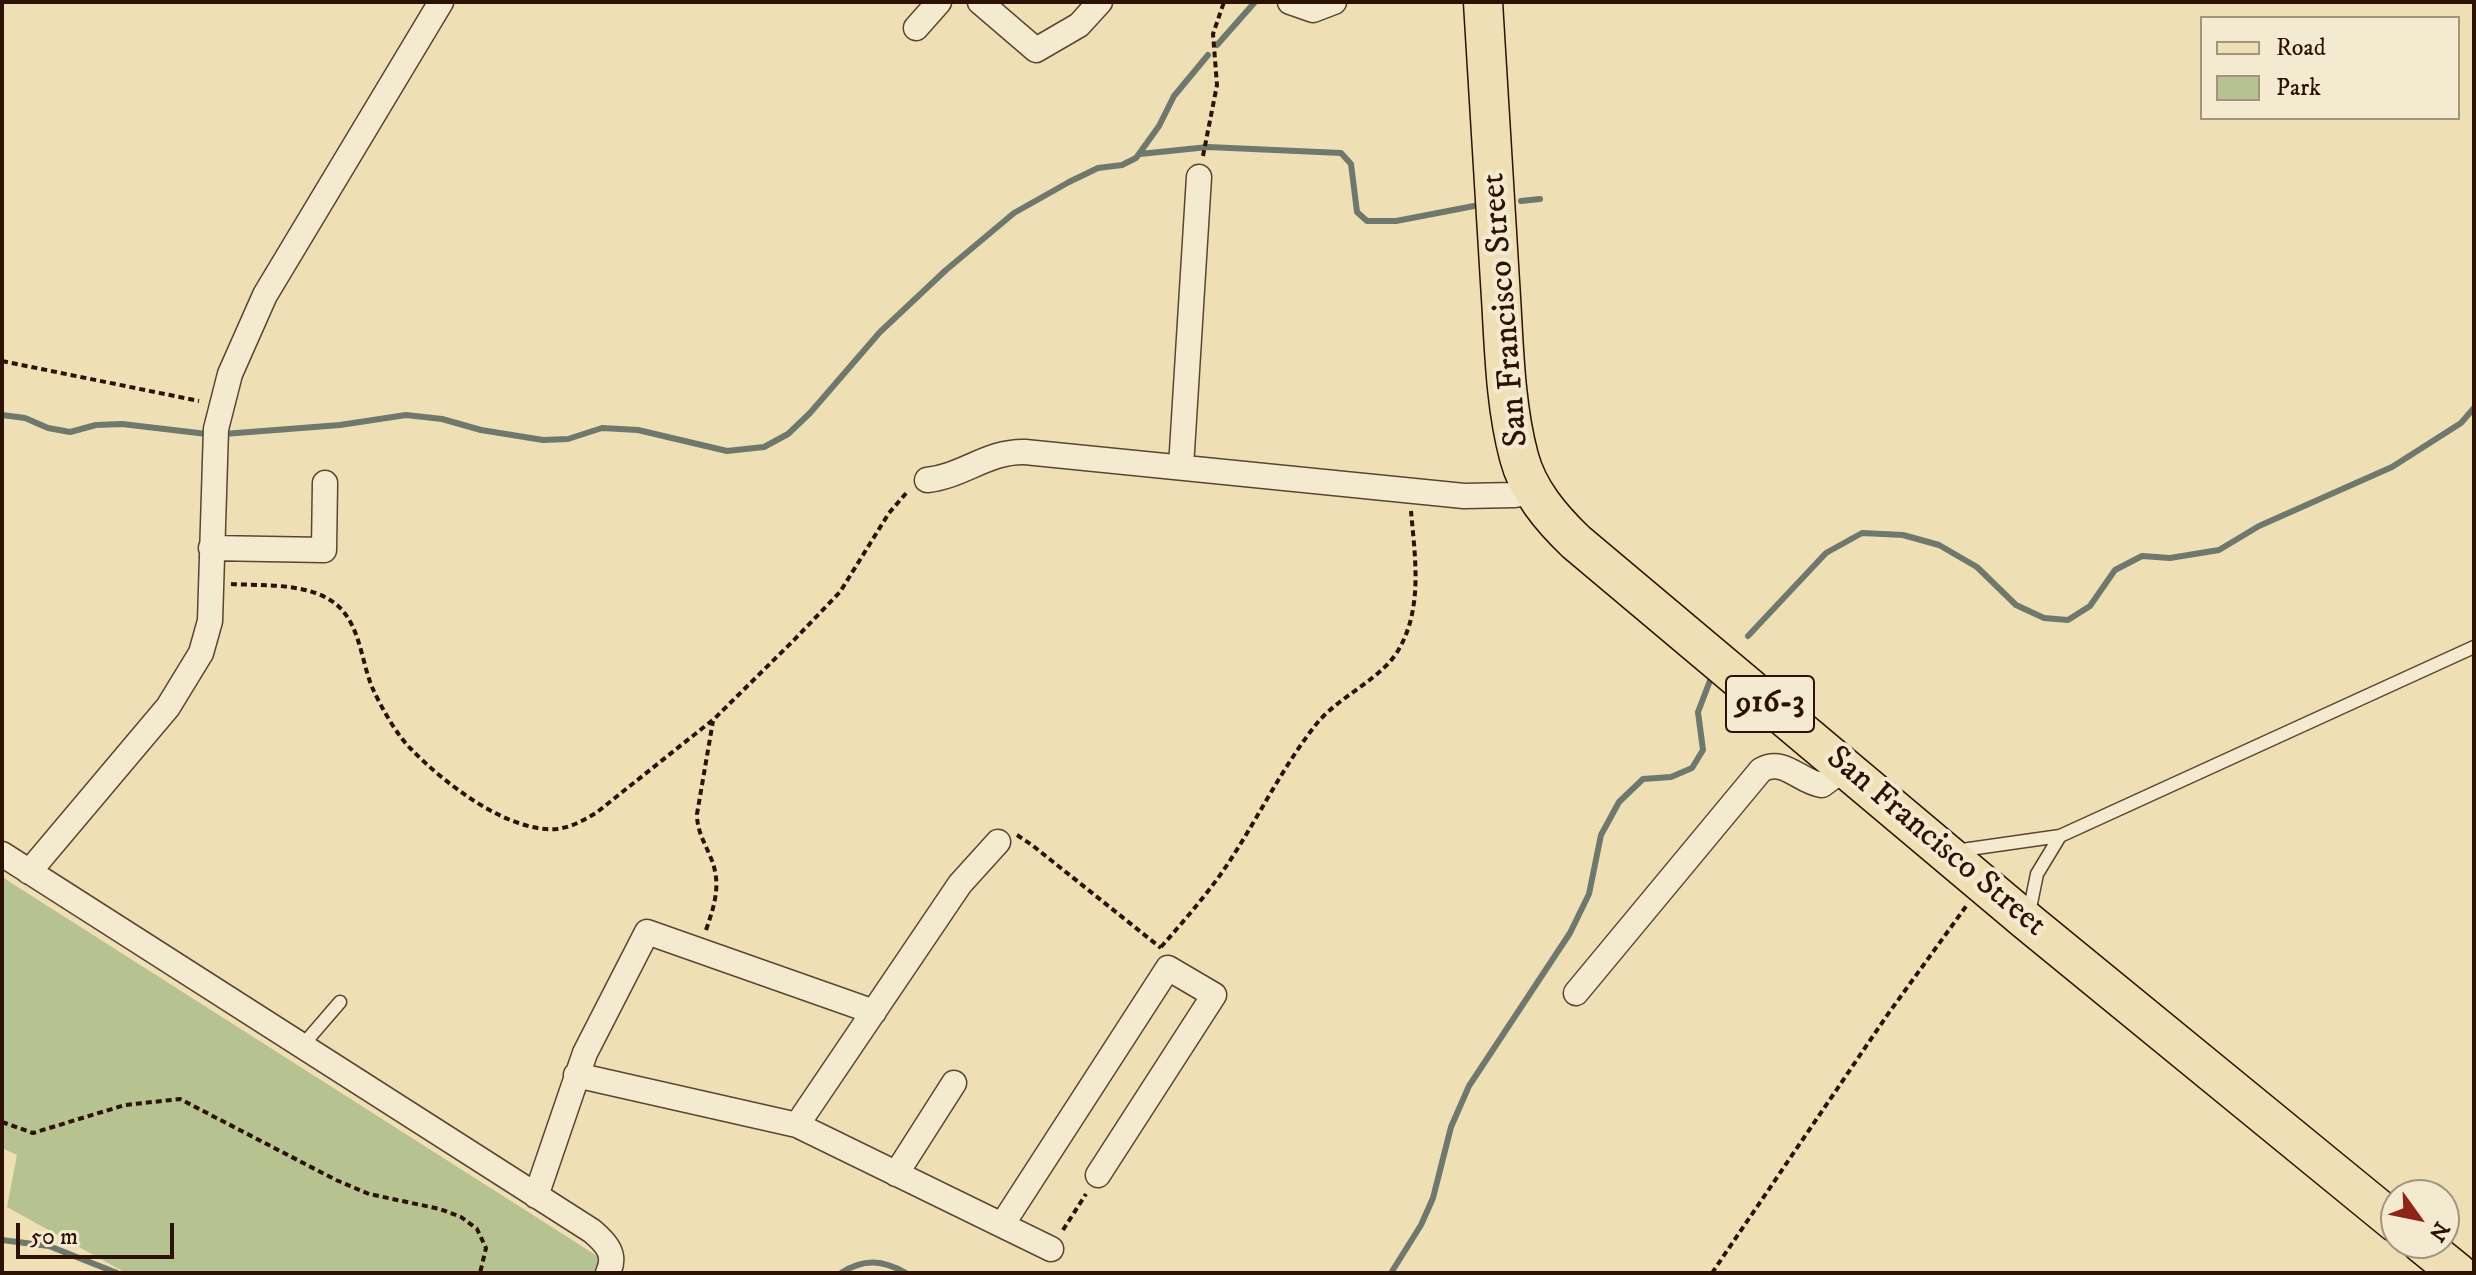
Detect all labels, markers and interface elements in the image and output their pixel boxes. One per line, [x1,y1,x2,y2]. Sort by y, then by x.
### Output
legend [2200,16,2460,120]
text: Road [2276,33,2326,63]
text: Park [2276,73,2321,103]
street label: San Francisco Street [1475,171,1539,449]
road number: 916-3 [1726,676,1814,732]
street label: San Francisco Street [1817,739,2053,947]
north arrow [2380,1179,2460,1259]
scale bar [20,1207,178,1257]
text: N [2423,1216,2455,1246]
text: 50 m [30,1222,78,1252]

